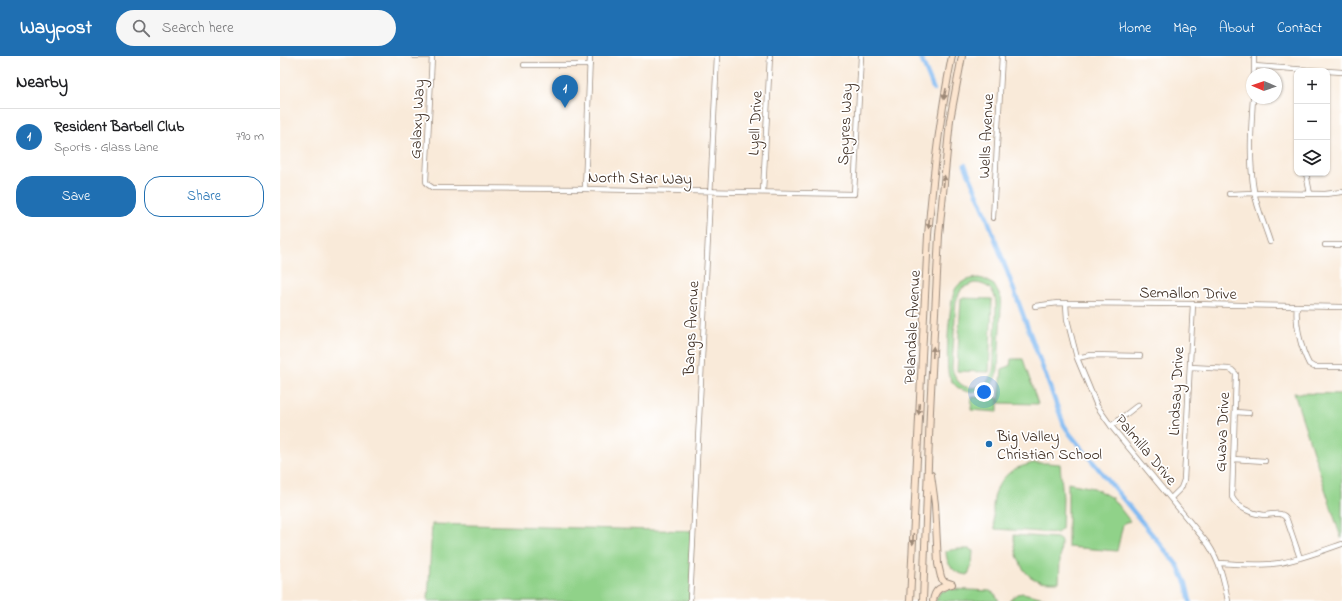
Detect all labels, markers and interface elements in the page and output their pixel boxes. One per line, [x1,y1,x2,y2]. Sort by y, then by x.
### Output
search box [116,10,396,46]
text: Waypost [20,15,92,42]
icon: search [130,17,152,39]
text: Search here [162,17,234,39]
text: Home [1119,18,1151,39]
text: Map [1173,18,1197,39]
text: About [1219,18,1255,39]
text: Contact [1277,18,1322,39]
north arrow [1246,68,1282,104]
map controls [1294,68,1330,176]
button: + [1294,68,1330,104]
text: Nearby [16,70,68,95]
pin: 1 [552,75,578,108]
street label: Galaxy Way [404,78,432,160]
street label: Spyres Way [832,82,860,166]
one-way arrow [942,88,948,101]
street label: Lyell Drive [742,89,770,156]
street label: Wells Avenue [973,92,1001,179]
button: − [1294,104,1330,140]
text: Resident Barbell Club [54,116,184,138]
text: 1 [27,127,31,146]
text: 790 m [236,127,264,146]
text: Sports · Glass Lane [54,138,158,157]
button: layers [1294,140,1330,176]
street label: North Star Way [588,166,692,192]
one-way arrow [941,175,947,187]
button: Save [16,176,136,217]
button: Share [144,176,264,217]
one-way arrow [926,217,933,229]
street label: Pelandale Avenue [898,269,928,385]
street label: Bangs Avenue [677,279,706,377]
street label: Semallon Drive [1139,281,1238,307]
street label: Lindsay Drive [1163,345,1191,436]
one-way arrow [930,346,937,358]
your location [974,382,994,402]
street label: Guava Drive [1209,391,1237,473]
one-way arrow [916,403,923,415]
street label: Palmilla Drive [1109,409,1183,492]
place label: Big Valley Christian School [996,425,1102,467]
marker: Big Valley Christian School [984,439,994,449]
one-way arrow [910,533,917,545]

